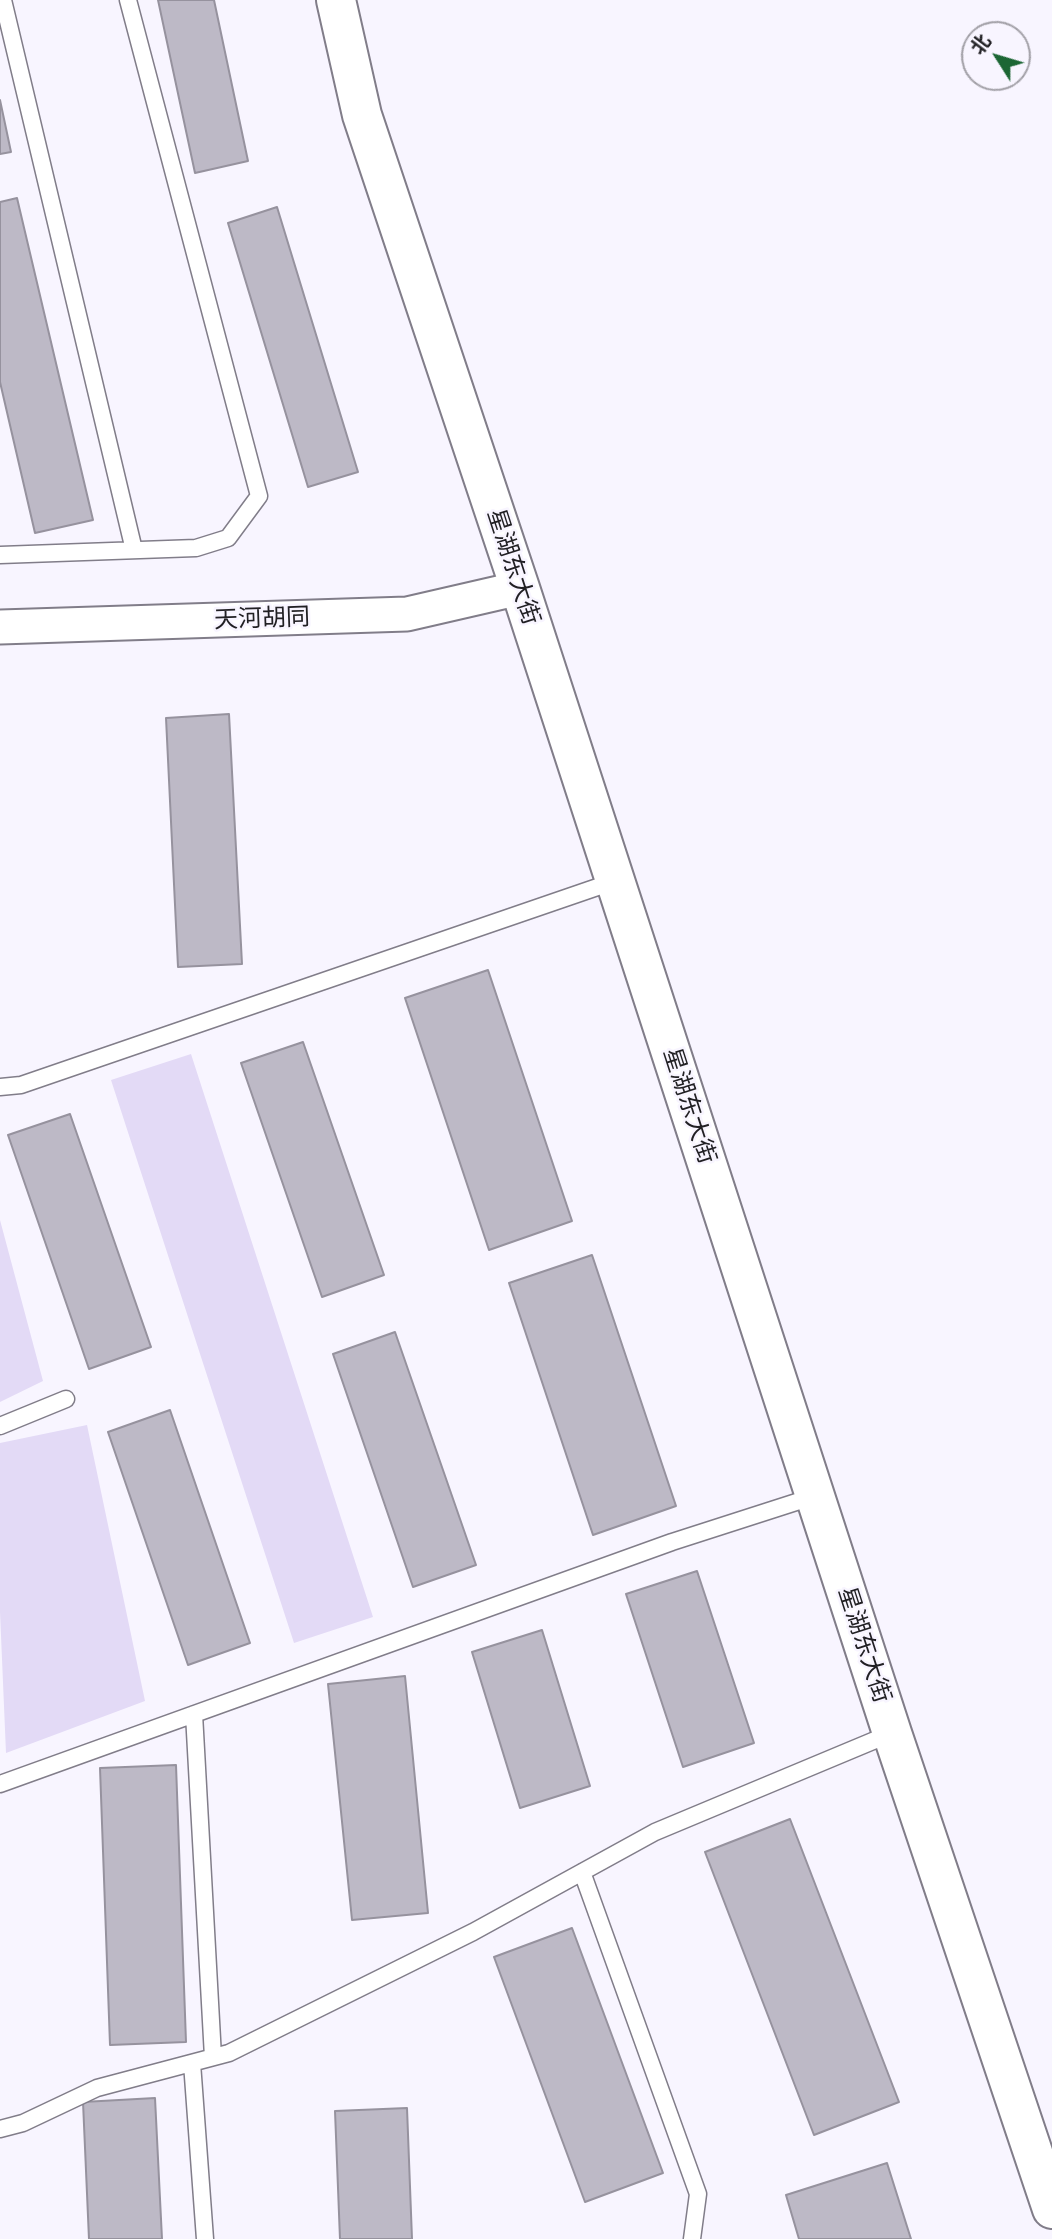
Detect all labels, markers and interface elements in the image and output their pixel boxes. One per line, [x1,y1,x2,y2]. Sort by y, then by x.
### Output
north arrow [961,21,1031,91]
text: 北 [966,30,995,59]
street label: 星湖东大街 [481,505,545,629]
street label: 天河胡同 [214,603,310,635]
street label: 星湖东大街 [657,1044,721,1168]
street label: 星湖东大街 [832,1583,896,1707]

